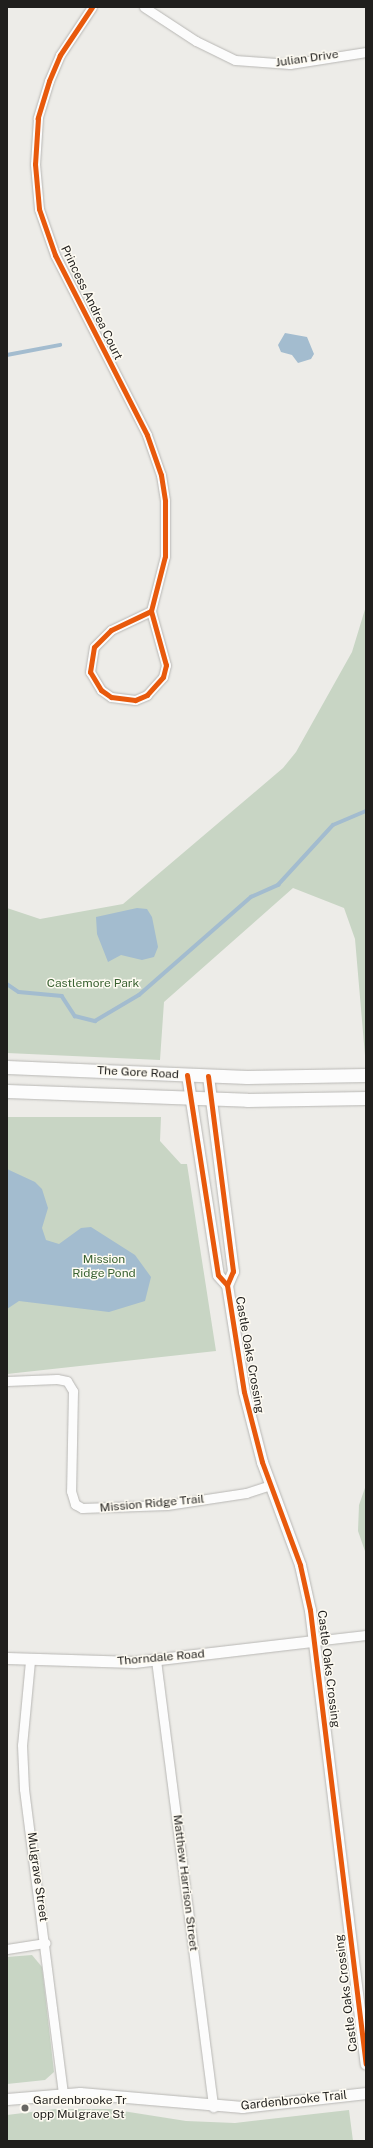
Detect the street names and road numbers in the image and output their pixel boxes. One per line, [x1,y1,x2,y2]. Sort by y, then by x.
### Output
street label: Julian Drive [275,47,339,71]
street label: Princess Andrea Court [57,244,125,362]
street label: The Gore Road [97,1064,179,1082]
street label: Castle Oaks Crossing [232,1295,266,1415]
street label: Mission Ridge Trail [99,1492,205,1516]
street label: Castle Oaks Crossing [314,1609,342,1729]
street label: Thorndale Road [117,1647,205,1669]
street label: Matthew Harrison Street [169,1814,201,1952]
street label: Mulgrave Street [24,1831,50,1923]
street label: Castle Oaks Crossing [333,1933,361,2053]
street label: Gardenbrooke Trail [240,2088,348,2114]

